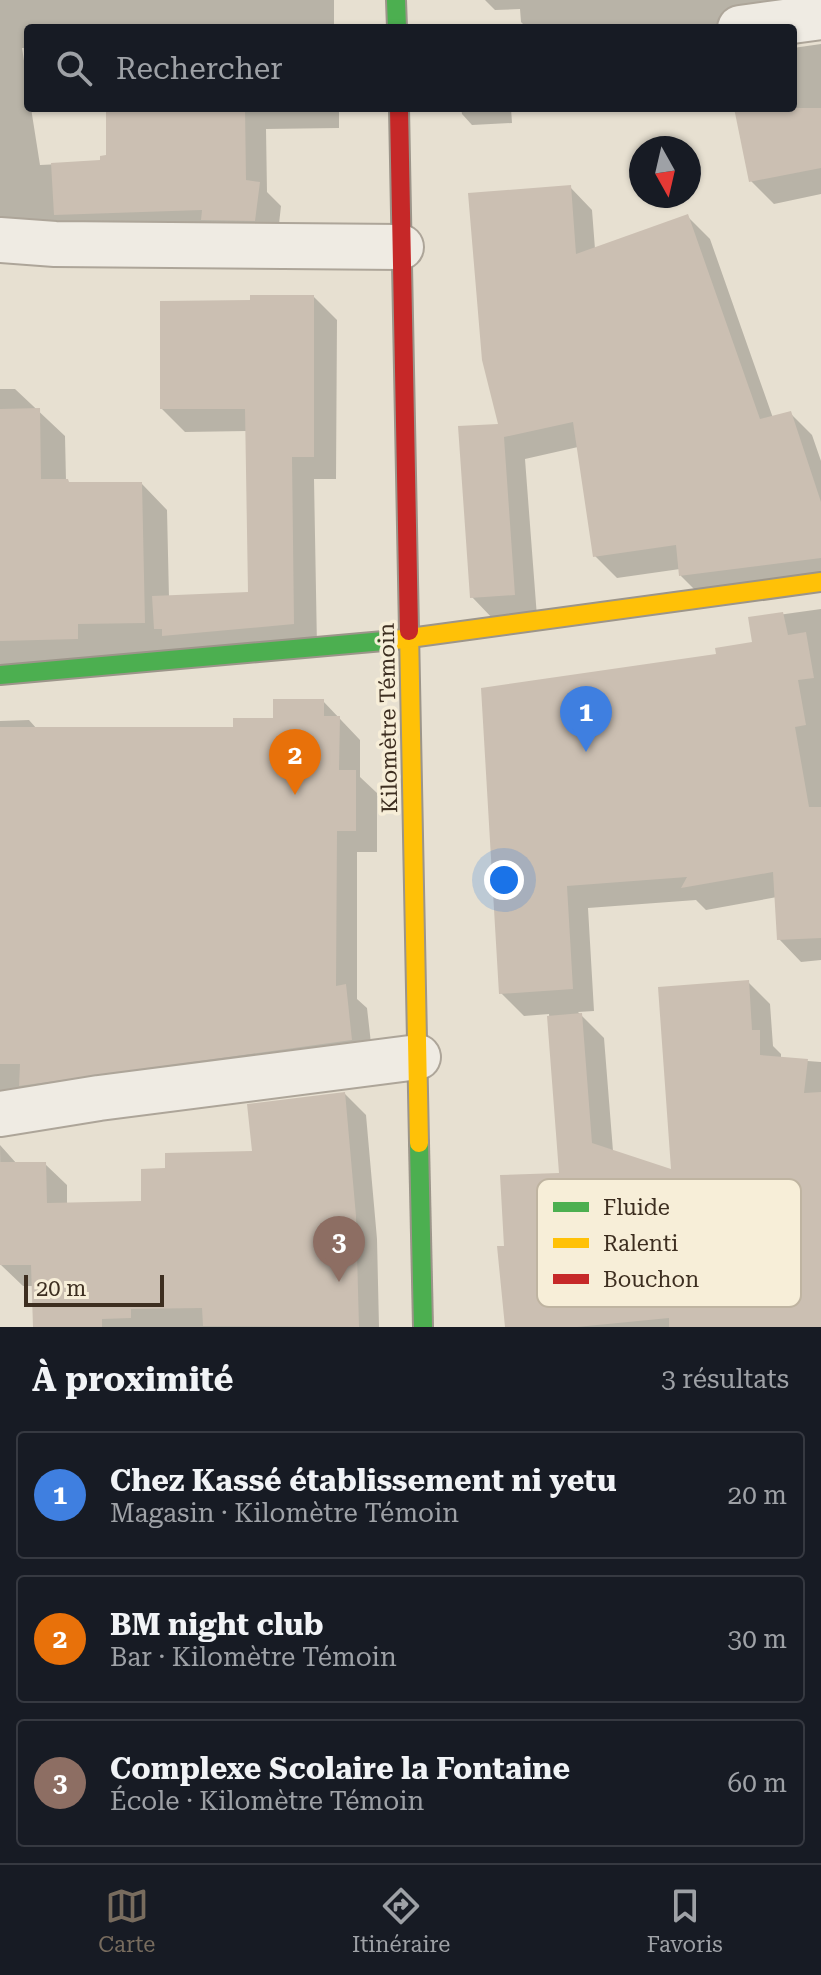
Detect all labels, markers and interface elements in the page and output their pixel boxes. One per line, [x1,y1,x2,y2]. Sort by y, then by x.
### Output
search box [24,24,797,112]
icon: search [52,46,96,90]
text: Rechercher [116,51,283,86]
north arrow [629,136,701,208]
street label: Kilomètre Témoin [374,623,402,813]
pin: 1 [560,686,612,752]
pin: 2 [269,729,321,795]
your location [484,860,524,900]
legend [537,1179,801,1307]
text: Fluide [603,1195,670,1220]
pin: 3 [313,1216,365,1282]
text: Ralenti [603,1231,678,1256]
text: Bouchon [603,1267,699,1292]
scale bar [24,1271,164,1307]
text: 20 m [36,1276,86,1301]
text: À proximité [32,1359,233,1399]
text: 3 résultats [661,1364,789,1394]
text: Chez Kassé établissement ni yetu [110,1463,616,1498]
text: 1 [53,1480,67,1510]
text: 20 m [728,1480,787,1510]
text: Magasin · Kilomètre Témoin [110,1498,459,1528]
text: BM night club [110,1607,324,1642]
text: 2 [53,1624,67,1654]
text: 30 m [728,1624,787,1654]
text: Bar · Kilomètre Témoin [110,1642,397,1672]
text: Complexe Scolaire la Fontaine [110,1751,570,1786]
text: 3 [53,1768,67,1798]
text: 60 m [728,1768,787,1798]
text: École · Kilomètre Témoin [110,1786,424,1816]
tab: Carte [98,1884,155,1957]
tab: Itinéraire [352,1884,450,1957]
tab: Favoris [647,1884,723,1957]

